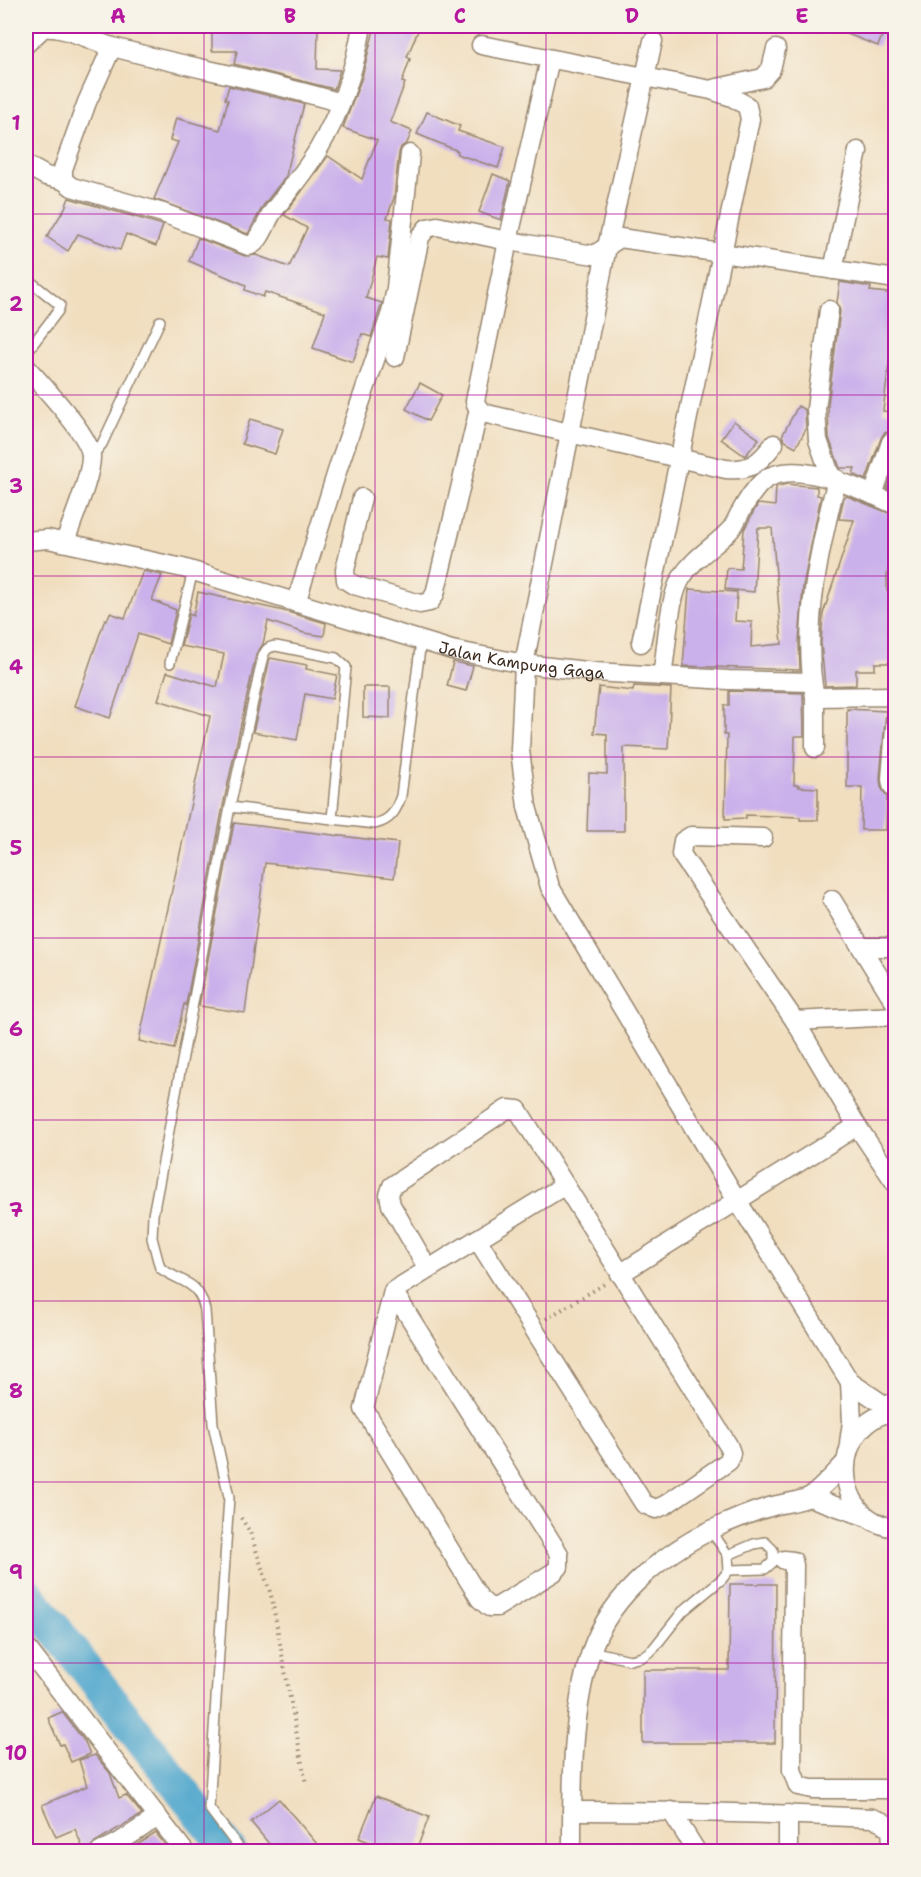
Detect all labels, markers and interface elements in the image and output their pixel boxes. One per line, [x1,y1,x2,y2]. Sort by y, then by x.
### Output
text: A [110,3,126,29]
text: B [284,3,296,29]
text: C [454,3,466,29]
text: D [625,3,639,29]
text: E [795,3,809,29]
text: 1 [11,110,21,136]
text: 2 [9,291,23,317]
text: 3 [9,473,23,499]
street label: Jalan Kampung Gaga [436,637,605,684]
text: 4 [9,654,23,680]
text: 5 [10,835,22,861]
text: 6 [9,1016,23,1042]
text: 7 [9,1197,23,1223]
text: 8 [9,1378,23,1404]
text: 9 [9,1559,23,1585]
text: 10 [5,1740,27,1766]

